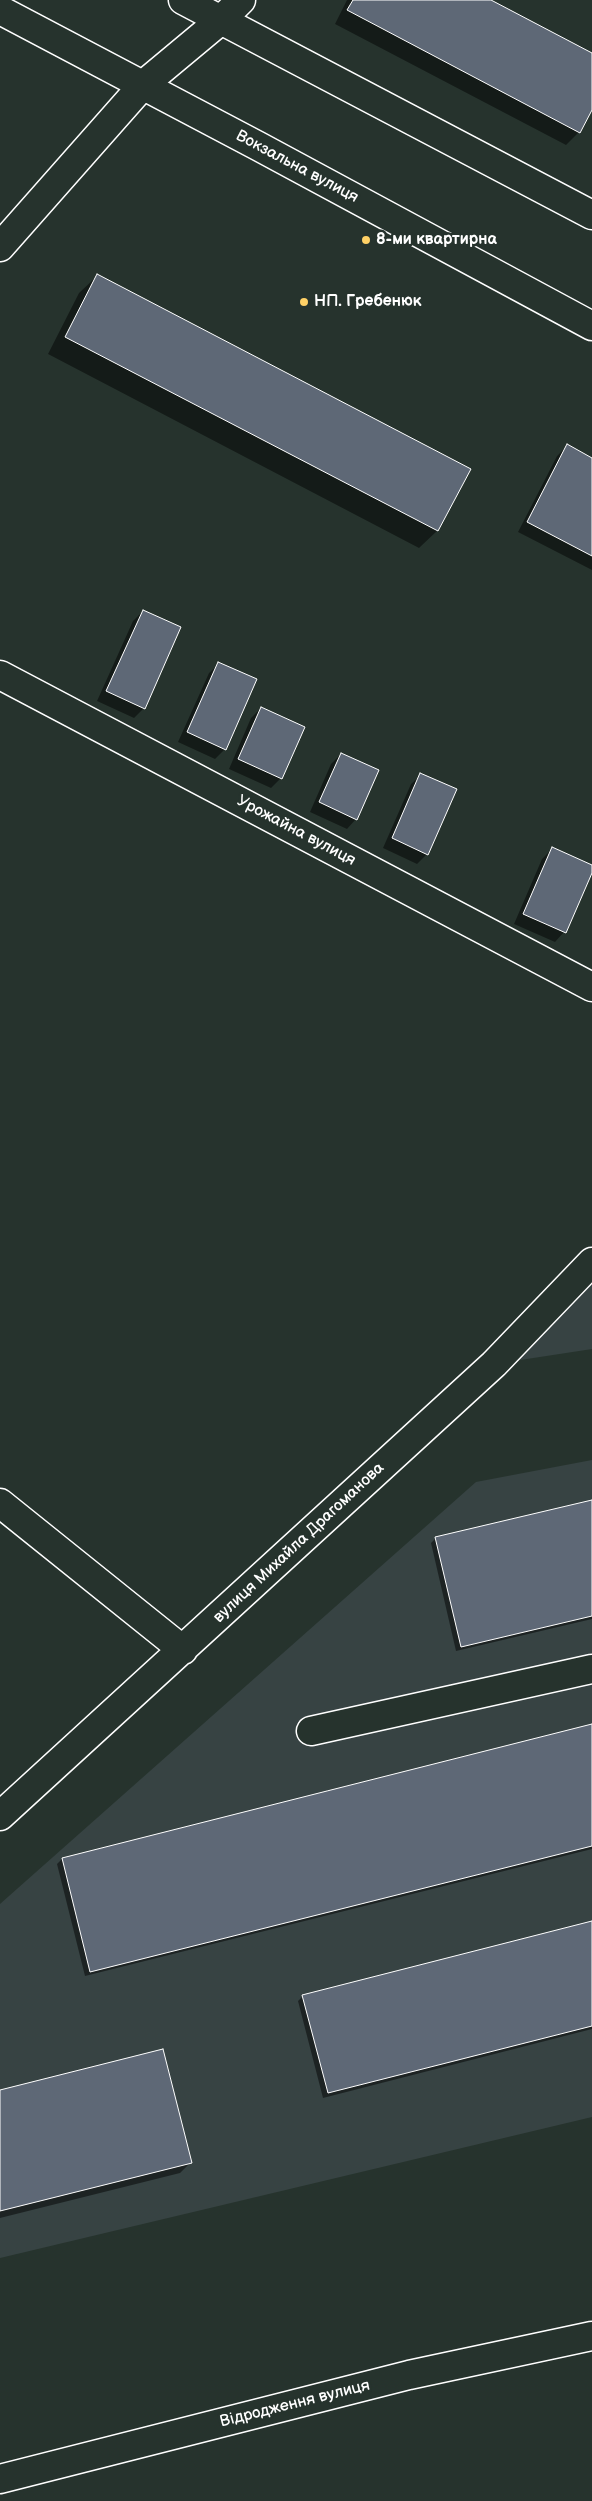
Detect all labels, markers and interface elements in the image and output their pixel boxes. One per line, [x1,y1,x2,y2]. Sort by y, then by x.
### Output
street label: Вокзальна вулиця [232,127,362,207]
place label: 8-ми квартирна [376,230,497,250]
marker: 8-ми квартирна [360,234,372,246]
place label: НП. Гребенюк [314,292,421,312]
marker: НП. Гребенюк [298,296,310,308]
street label: Урожайна вулиця [233,792,359,870]
street label: вулиця Михайла Драгоманова [210,1459,388,1627]
street label: Відродження вулиця [218,2376,372,2432]

